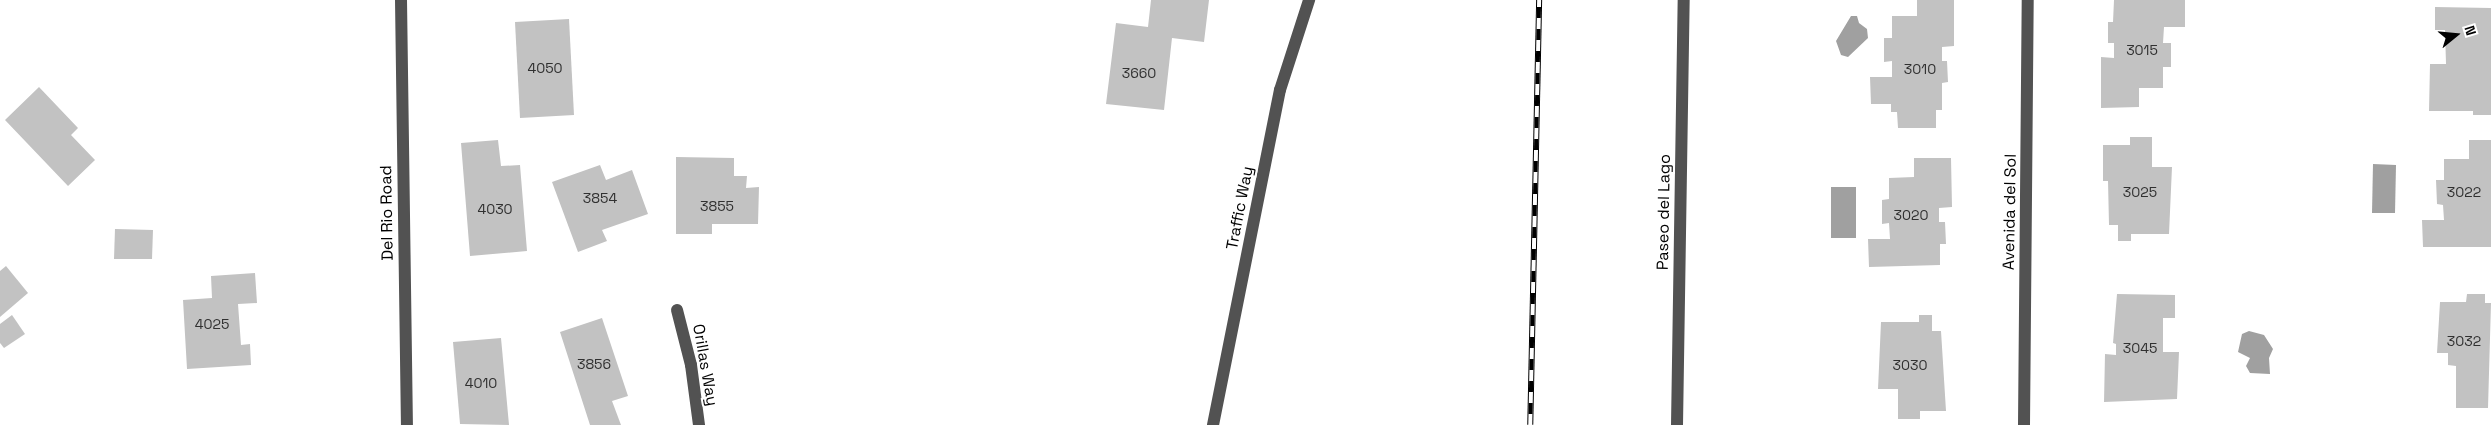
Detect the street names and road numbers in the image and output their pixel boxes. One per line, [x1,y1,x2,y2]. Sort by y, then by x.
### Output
street label: Paseo del Lago [1653,154,1675,270]
street label: Avenida del Sol [1999,154,2021,270]
street label: Del Rio Road [377,165,397,261]
street label: Traffic Way [1222,165,1258,251]
street label: Orillas Way [688,323,722,407]

